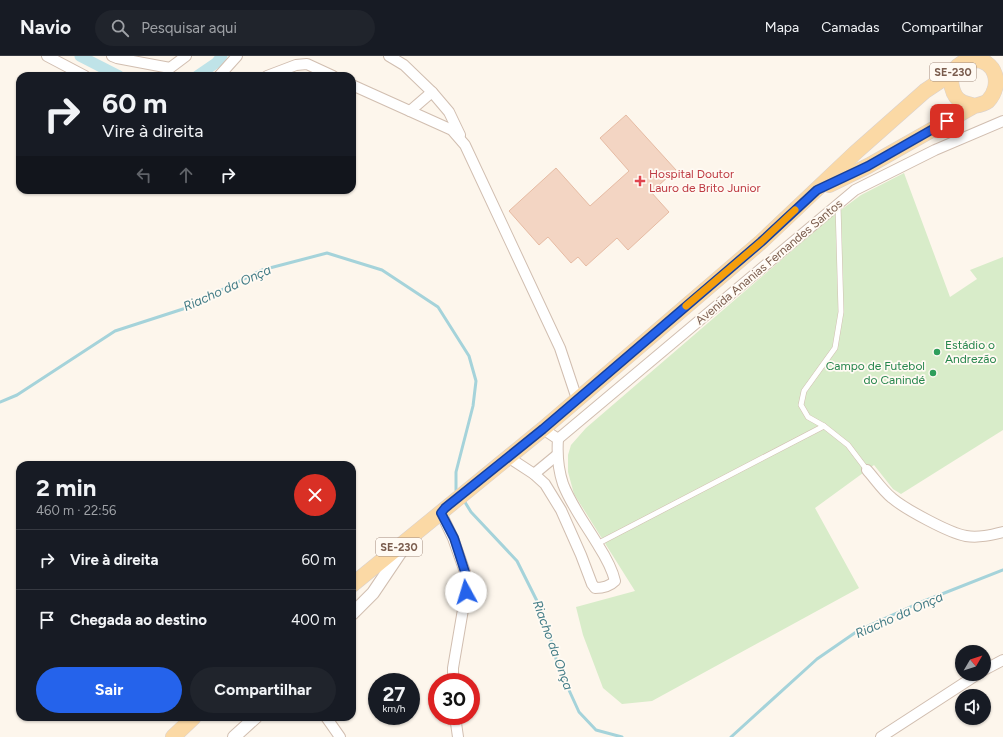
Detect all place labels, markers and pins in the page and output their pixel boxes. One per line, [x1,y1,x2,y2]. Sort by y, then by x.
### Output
pin [930,104,964,138]
place label: Hospital Doutor Lauro de Brito Junior [649,167,761,195]
marker: Hospital Doutor Lauro de Brito Junior [634,175,646,187]
place label: Estádio o Andrezão [945,338,996,366]
marker: Estádio o Andrezão [932,347,942,357]
place label: Campo de Futebol do Canindé [826,359,925,387]
marker: Campo de Futebol do Canindé [928,368,938,378]

